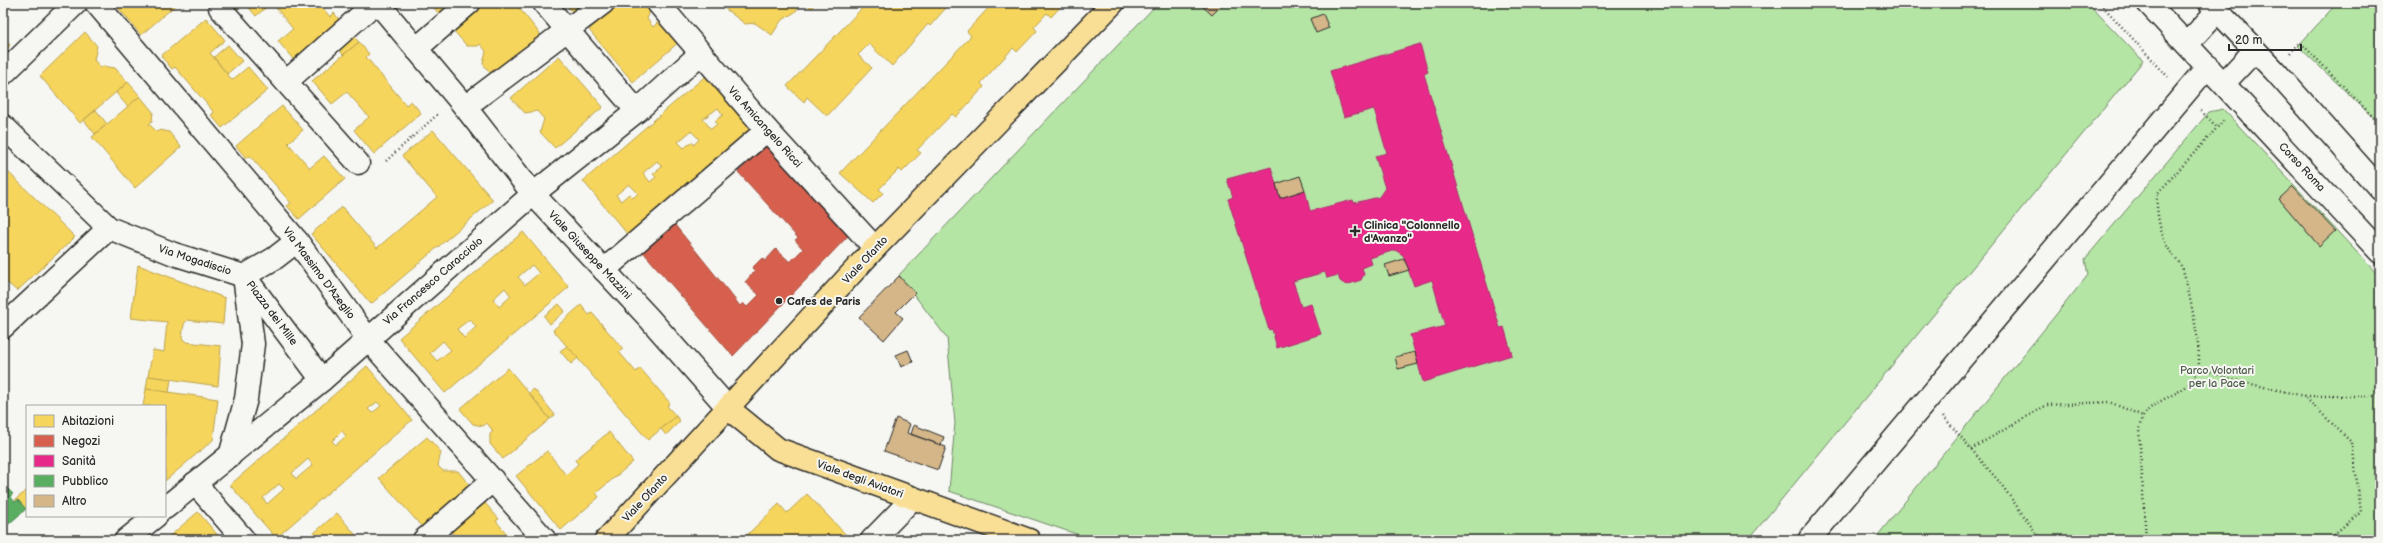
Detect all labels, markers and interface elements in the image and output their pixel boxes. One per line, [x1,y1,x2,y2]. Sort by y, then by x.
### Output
scale bar [2229,26,2301,52]
text: 20 m [2235,33,2262,48]
street label: Via Amicangelo Ricci [725,84,805,170]
street label: Corso Roma [2276,140,2328,194]
street label: Viale Giuseppe Mazzini [546,208,634,302]
place label: Clinica "Colonnello d'Avanzo" [1364,219,1460,245]
street label: Via Massimo D'Azeglio [280,224,358,322]
marker: Clinica "Colonnello d'Avanzo" [1349,225,1361,237]
street label: Viale Ofanto [840,233,890,287]
street label: Via Francesco Caracciolo [381,234,485,328]
street label: Via Mogadiscio [157,242,233,278]
street label: Piazza dei Mille [244,278,301,348]
place label: Cafes de Paris [787,295,861,308]
marker: Cafes de Paris [774,296,784,306]
park label: Parco Volontari per la Pace [2180,364,2254,390]
legend [26,405,166,517]
text: Abitazioni [62,414,114,429]
text: Negozi [62,434,101,449]
text: Sanità [62,454,96,469]
street label: Viale degli Aviatori [815,457,905,501]
street label: Viale Ofanto [620,471,670,525]
text: Pubblico [62,474,109,489]
text: Altro [62,494,87,509]

